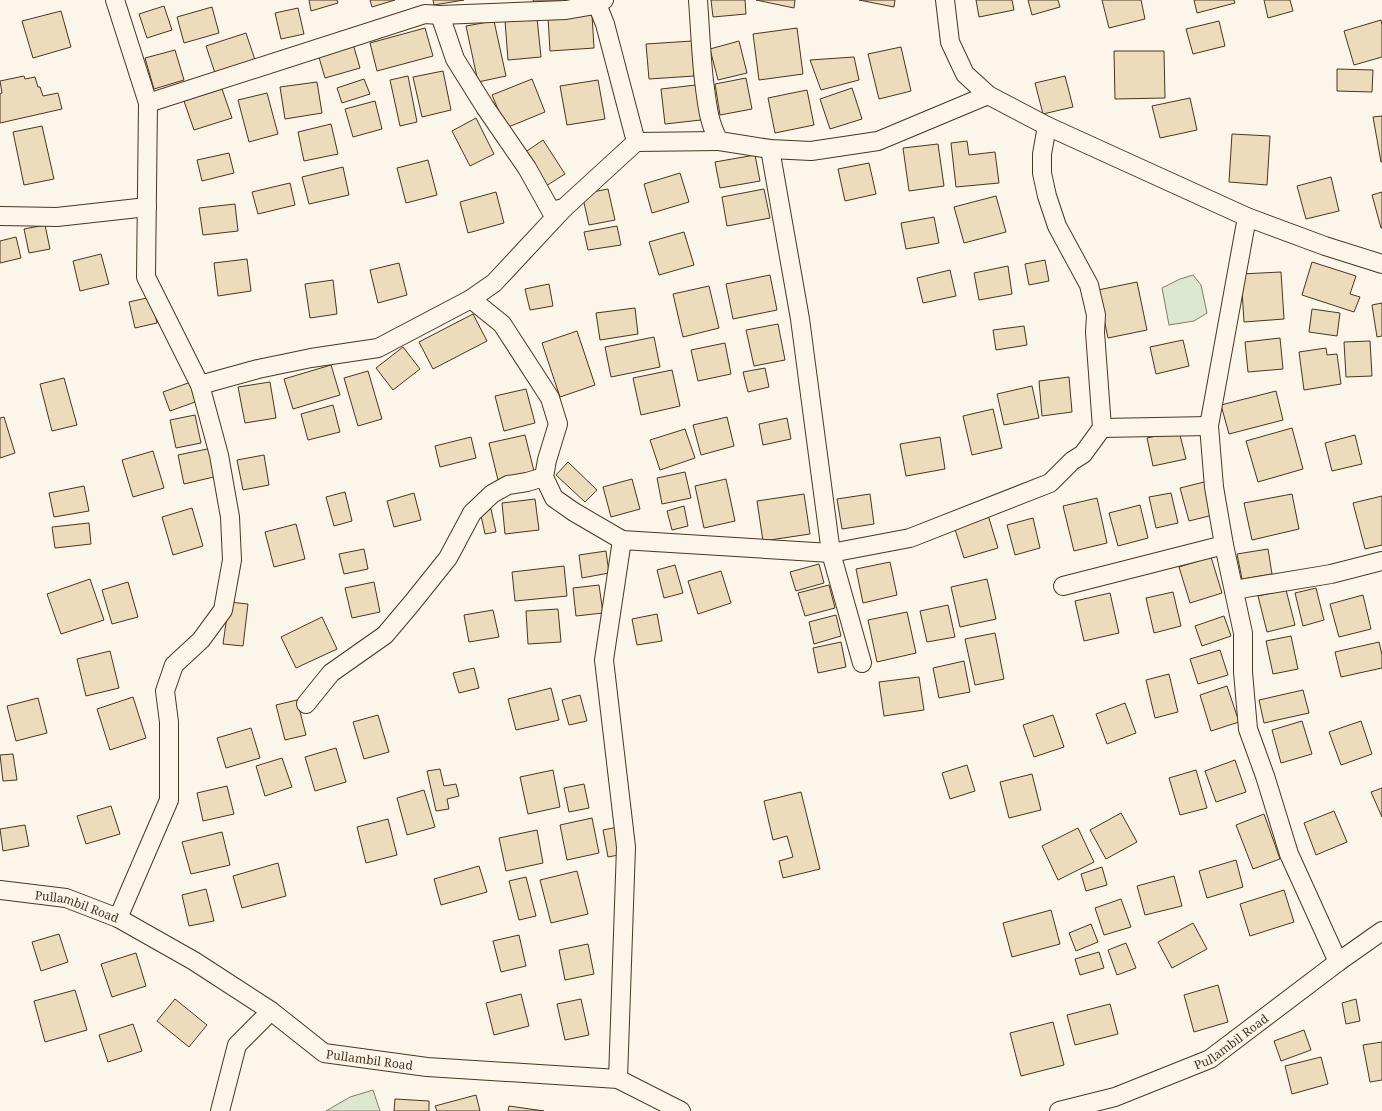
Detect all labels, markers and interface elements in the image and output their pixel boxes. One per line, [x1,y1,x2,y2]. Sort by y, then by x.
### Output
street label: Pullambil Road [34,886,122,926]
street label: Pullambil Road [1191,1009,1272,1073]
street label: Pullambil Road [325,1045,415,1074]

